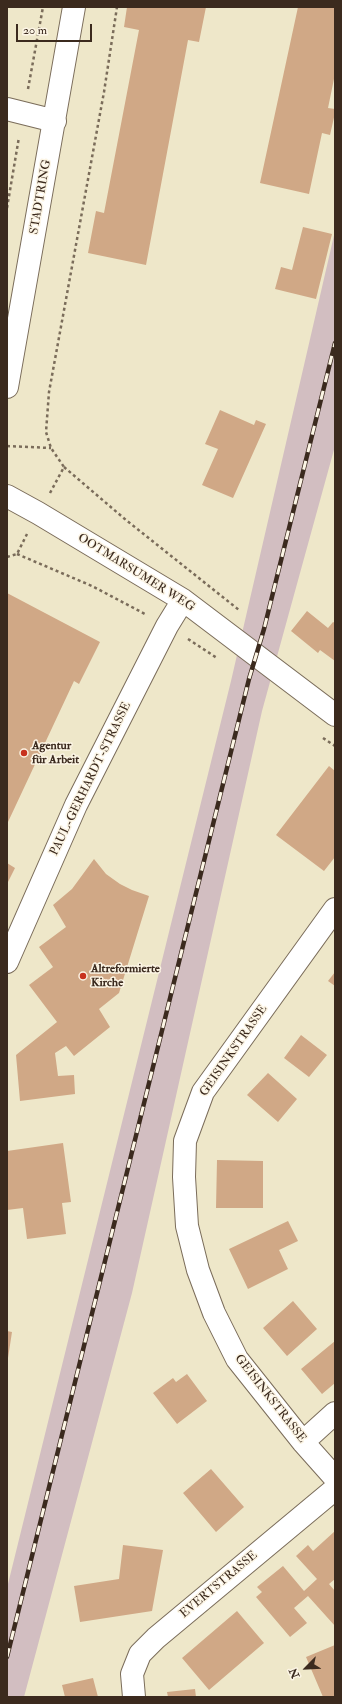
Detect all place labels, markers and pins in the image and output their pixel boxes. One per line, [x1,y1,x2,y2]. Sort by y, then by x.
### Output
place label: Agentur für Arbeit [32,739,79,767]
marker: Agentur für Arbeit [19,748,29,758]
place label: Altreformierte Kirche [91,962,160,990]
marker: Altreformierte Kirche [78,971,88,981]

